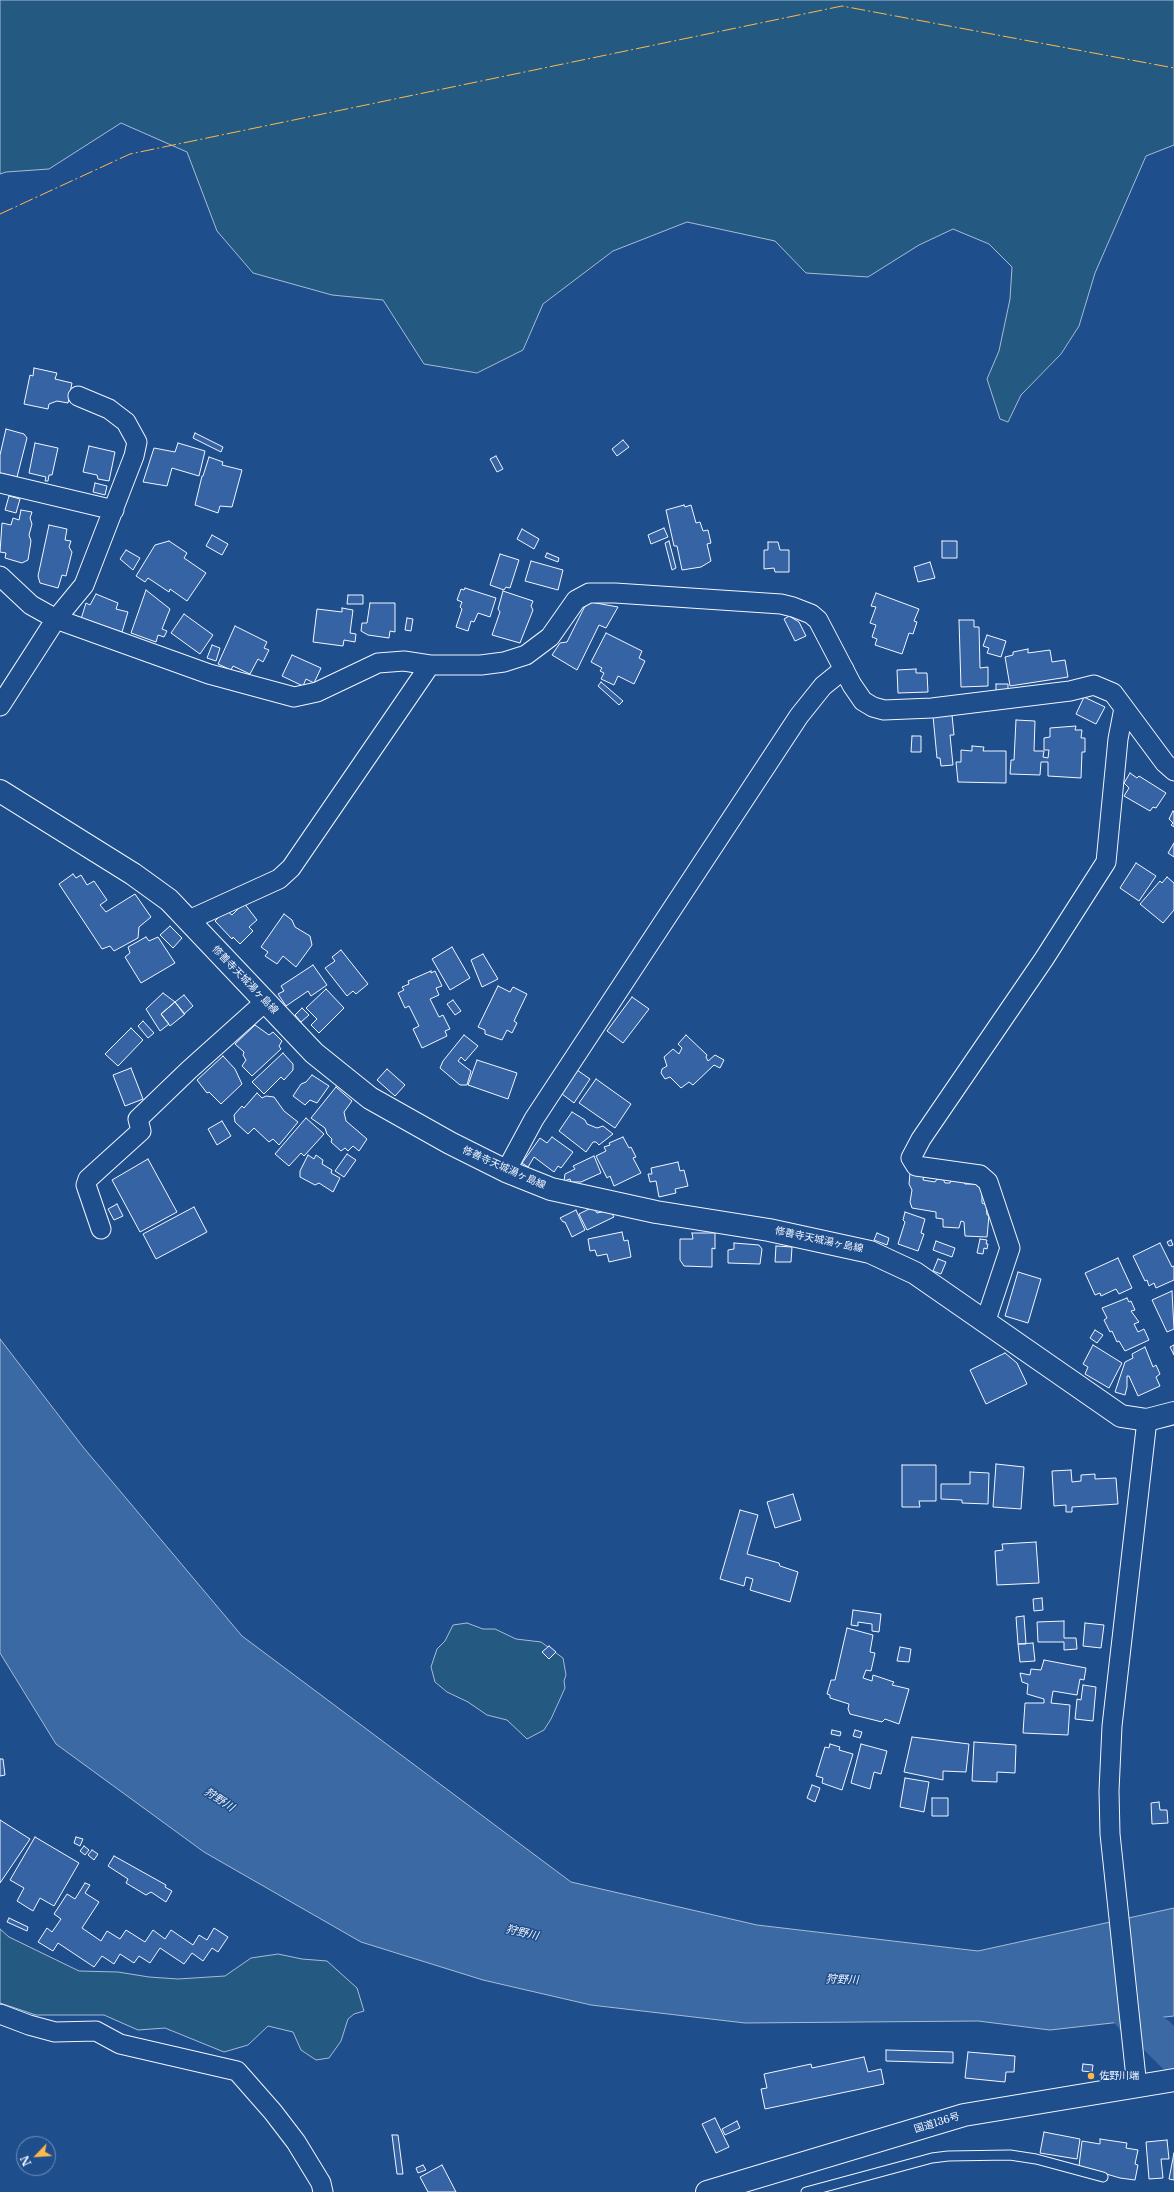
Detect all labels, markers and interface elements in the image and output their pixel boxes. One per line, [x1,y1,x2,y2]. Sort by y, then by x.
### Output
street label: 修善寺天城湯ヶ島線 [209,943,281,1017]
street label: 修善寺天城湯ヶ島線 [460,1144,548,1192]
street label: 修善寺天城湯ヶ島線 [774,1225,864,1255]
water label: 狩野川 [202,1785,236,1815]
water label: 狩野川 [504,1923,540,1943]
water label: 狩野川 [825,1973,859,1987]
place label: 佐野川端 [1099,2070,1139,2082]
marker: 佐野川端 [1086,2071,1096,2081]
street label: 国道136号 [913,2110,961,2136]
north arrow [16,2136,56,2176]
text: N [18,2153,35,2168]

